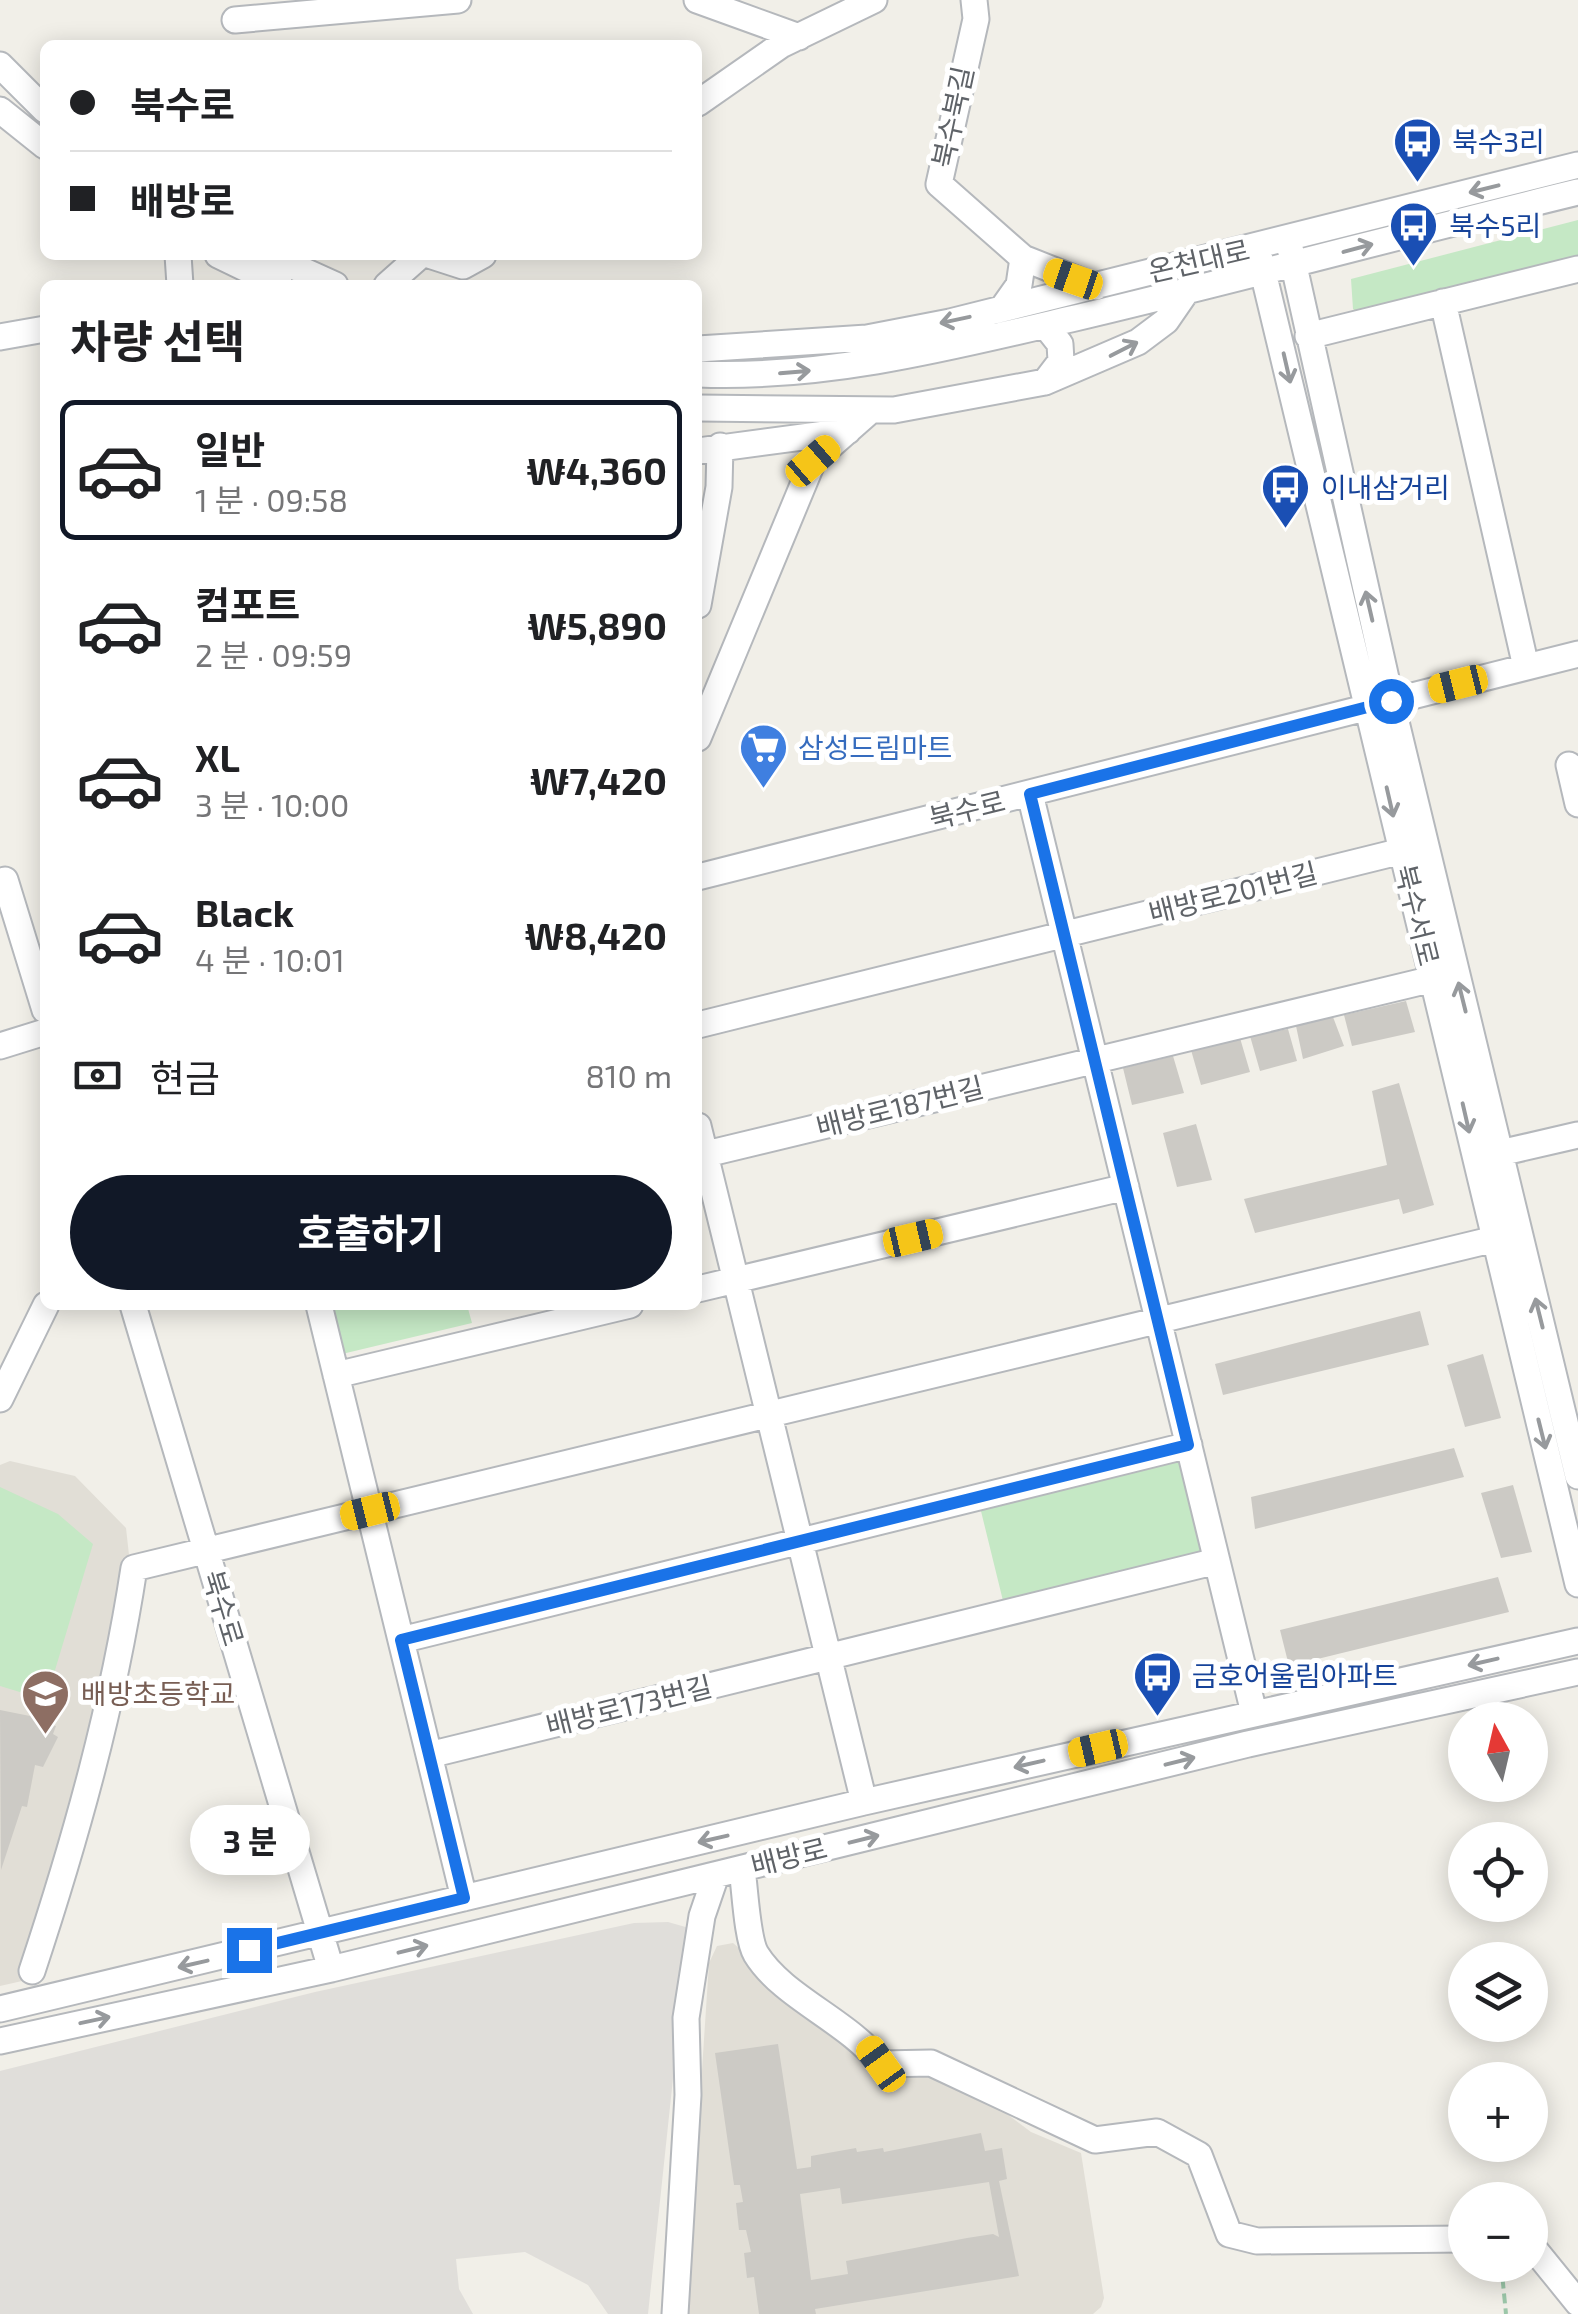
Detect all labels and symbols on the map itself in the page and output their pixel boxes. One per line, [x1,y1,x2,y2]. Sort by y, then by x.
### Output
street label: 북수북길 [925,63,979,171]
bus stop icon: 북수3리 [1391,116,1443,184]
place label: 북수3리 [1452,124,1545,158]
one-way arrow [1469,181,1500,200]
bus stop icon: 북수5리 [1388,200,1440,268]
place label: 북수5리 [1449,208,1541,242]
street label: 온천대로 [1145,232,1253,288]
one-way arrow [1342,238,1373,257]
car [1040,255,1106,303]
one-way arrow [940,312,972,330]
one-way arrow [1109,339,1138,358]
one-way arrow [1279,351,1297,383]
one-way arrow [778,362,810,381]
car [781,430,845,492]
bus stop icon: 이내삼거리 [1260,462,1312,530]
place label: 이내삼거리 [1321,470,1450,504]
one-way arrow [1359,591,1378,623]
car [1425,662,1491,706]
route start [1369,679,1414,724]
supermarket icon: 삼성드림마트 [737,722,789,790]
place label: 삼성드림마트 [798,730,953,764]
street label: 북수로 [925,783,1008,835]
one-way arrow [1382,785,1400,817]
street label: 배방로201번길 [1145,855,1321,929]
street label: 북수서로 [1389,861,1447,969]
one-way arrow [1452,982,1470,1014]
street label: 배방로187번길 [813,1069,987,1143]
one-way arrow [1458,1101,1476,1133]
car [880,1217,946,1259]
one-way arrow [1529,1298,1547,1330]
one-way arrow [1534,1417,1552,1449]
car [337,1489,403,1533]
street label: 북수로 [196,1566,252,1650]
bus stop icon: 금호어울림아파트 [1131,1650,1183,1718]
one-way arrow [1468,1654,1500,1672]
place label: 금호어울림아파트 [1192,1658,1398,1692]
school or university icon: 배방초등학교 [20,1668,72,1736]
street label: 배방로173번길 [542,1668,715,1742]
place label: 배방초등학교 [81,1676,236,1710]
north arrow [1448,1702,1548,1802]
car [1065,1727,1131,1769]
one-way arrow [1163,1751,1195,1769]
one-way arrow [1014,1756,1046,1774]
callout: 3 분 [189,1805,309,1875]
one-way arrow [847,1829,879,1847]
street label: 배방로 [747,1830,830,1882]
one-way arrow [698,1831,730,1849]
route end [227,1928,272,1973]
one-way arrow [397,1939,428,1958]
one-way arrow [178,1956,210,1974]
one-way arrow [78,2010,110,2028]
car [851,2031,911,2097]

